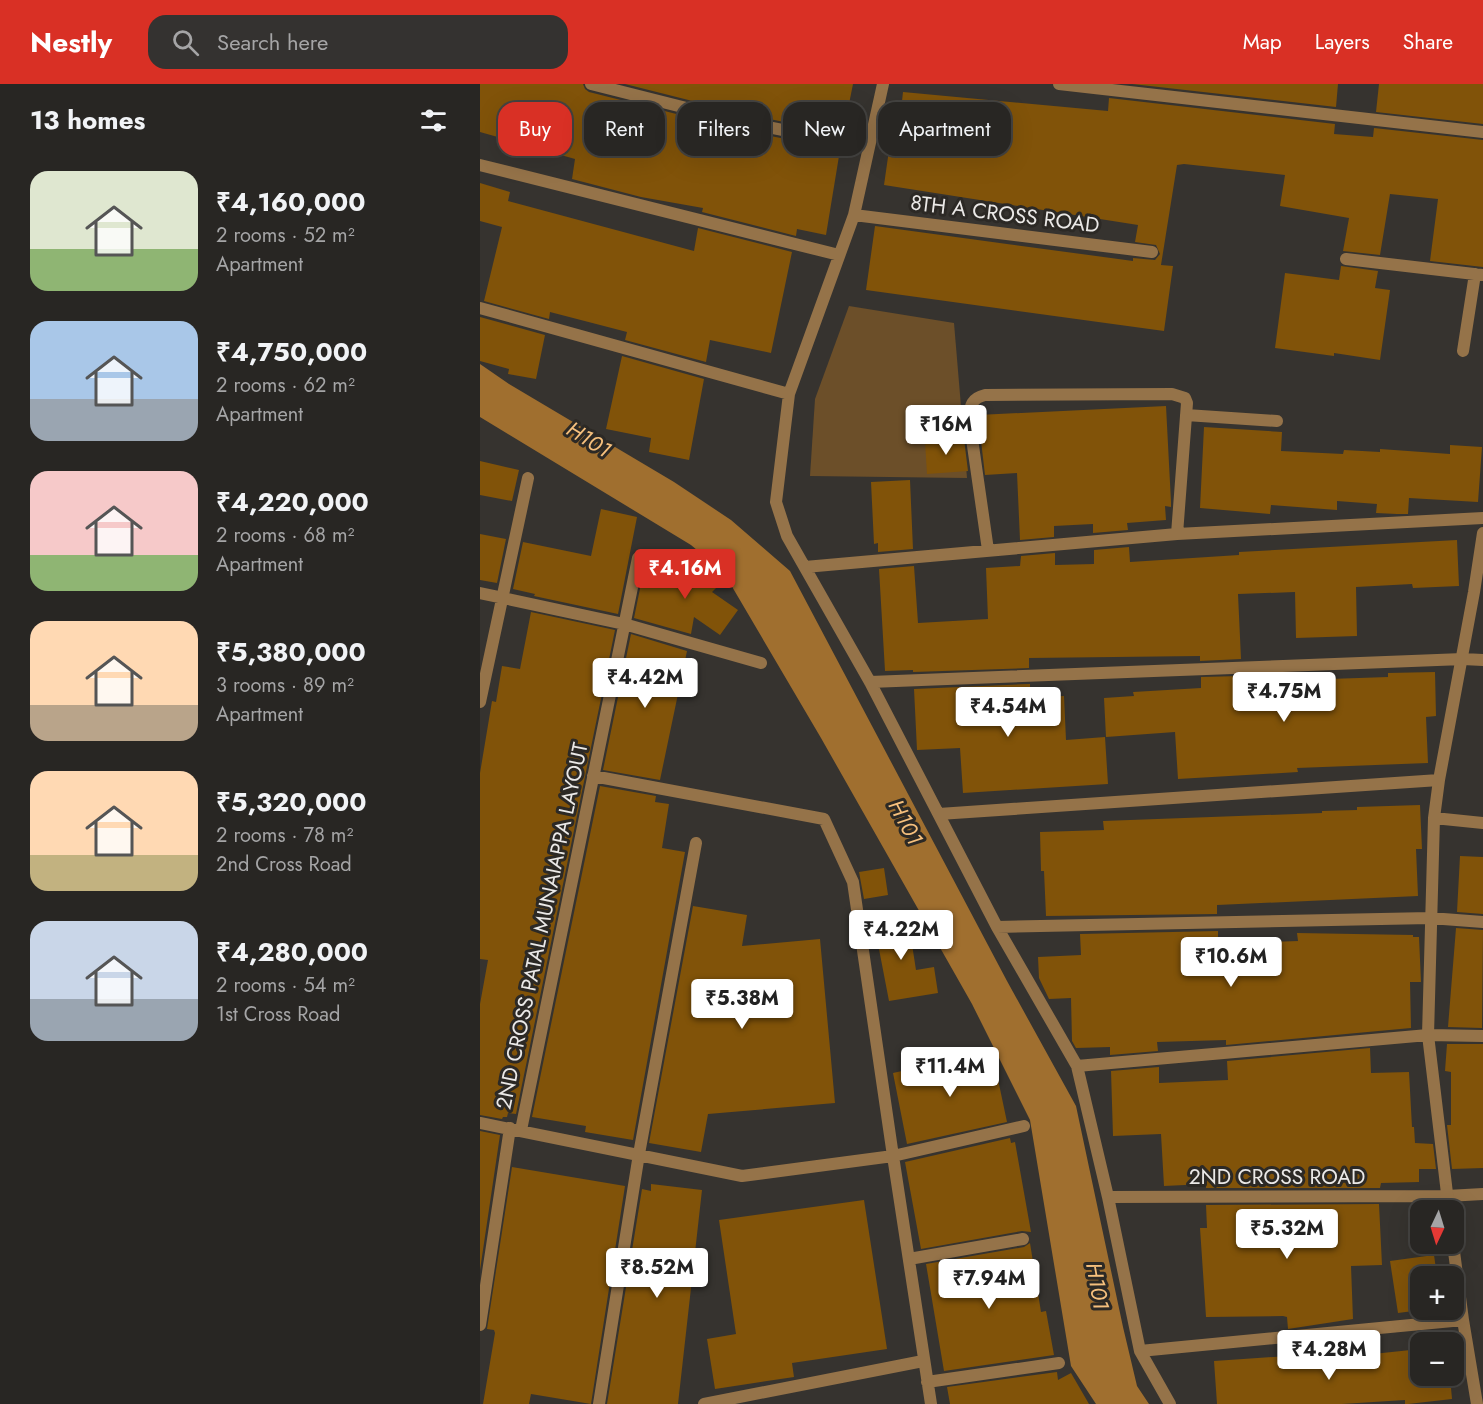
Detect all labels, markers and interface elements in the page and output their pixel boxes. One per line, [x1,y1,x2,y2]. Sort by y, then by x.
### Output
search box [148,15,568,69]
text: Nestly [30,22,112,63]
icon: search [169,26,202,59]
text: Search here [217,26,328,58]
text: Map [1243,27,1282,57]
text: Layers [1315,27,1370,57]
text: Share [1403,27,1453,57]
text: 13 homes [30,101,145,139]
chip: Buy [498,102,572,156]
chip: Rent [584,102,665,156]
chip: Filters [677,102,771,156]
chip: New [783,102,866,156]
chip: Apartment [878,102,1011,156]
icon: filters [417,104,450,137]
text: ₹4,160,000 [216,183,365,221]
street label: 8TH A CROSS ROAD [909,188,1101,240]
icon: home [78,195,150,267]
text: 2 rooms · 52 m² [216,221,355,250]
text: Apartment [216,250,303,279]
text: ₹4,750,000 [216,333,367,371]
icon: home [78,345,150,417]
text: 2 rooms · 62 m² [216,371,355,400]
text: Apartment [216,400,303,429]
pin: ₹16M [910,405,982,456]
text: ₹16M [920,410,972,439]
water label: H101 [560,413,618,465]
text: ₹4,220,000 [216,483,369,521]
icon: home [78,495,150,567]
text: 2 rooms · 68 m² [216,521,354,550]
pin: ₹4.16M [636,549,734,600]
text: Apartment [216,550,303,579]
text: ₹4.16M [648,554,722,583]
text: ₹5,380,000 [216,633,366,671]
icon: home [78,645,150,717]
pin: ₹4.42M [596,658,694,709]
text: ₹4.42M [607,663,683,692]
text: 3 rooms · 89 m² [216,671,354,700]
pin: ₹4.75M [1235,672,1333,723]
text: ₹4.75M [1247,677,1321,706]
pin: ₹4.54M [959,687,1057,738]
text: ₹4.54M [970,692,1046,721]
text: Apartment [216,700,303,729]
street label: 2ND CROSS PATAL MUNAIAPPA LAYOUT [488,740,596,1112]
text: ₹5,320,000 [216,783,367,821]
water label: H101 [881,794,931,850]
icon: home [78,795,150,867]
text: 2 rooms · 78 m² [216,821,353,850]
text: 2nd Cross Road [216,850,352,879]
pin: ₹4.22M [852,910,950,961]
text: ₹4.22M [863,915,939,944]
text: ₹4,280,000 [216,933,368,971]
pin: ₹10.6M [1182,937,1280,988]
text: ₹10.6M [1195,942,1267,971]
icon: home [78,945,150,1017]
text: 2 rooms · 54 m² [216,971,355,1000]
pin: ₹5.38M [693,979,791,1030]
text: ₹5.38M [705,984,779,1013]
text: 1st Cross Road [216,1000,340,1029]
pin: ₹11.4M [901,1047,999,1098]
text: ₹11.4M [915,1052,985,1081]
street label: 2ND CROSS ROAD [1189,1162,1365,1192]
north arrow [1410,1200,1464,1254]
map controls [1410,1200,1464,1386]
pin: ₹5.32M [1238,1209,1336,1260]
text: ₹5.32M [1250,1214,1324,1243]
pin: ₹8.52M [608,1248,706,1299]
text: ₹8.52M [620,1253,694,1282]
pin: ₹7.94M [940,1259,1038,1310]
water label: H101 [1078,1260,1118,1312]
text: ₹7.94M [952,1264,1026,1293]
button: + [1410,1266,1464,1320]
pin: ₹4.28M [1280,1330,1378,1381]
button: − [1410,1332,1464,1386]
text: ₹4.28M [1291,1335,1367,1364]

